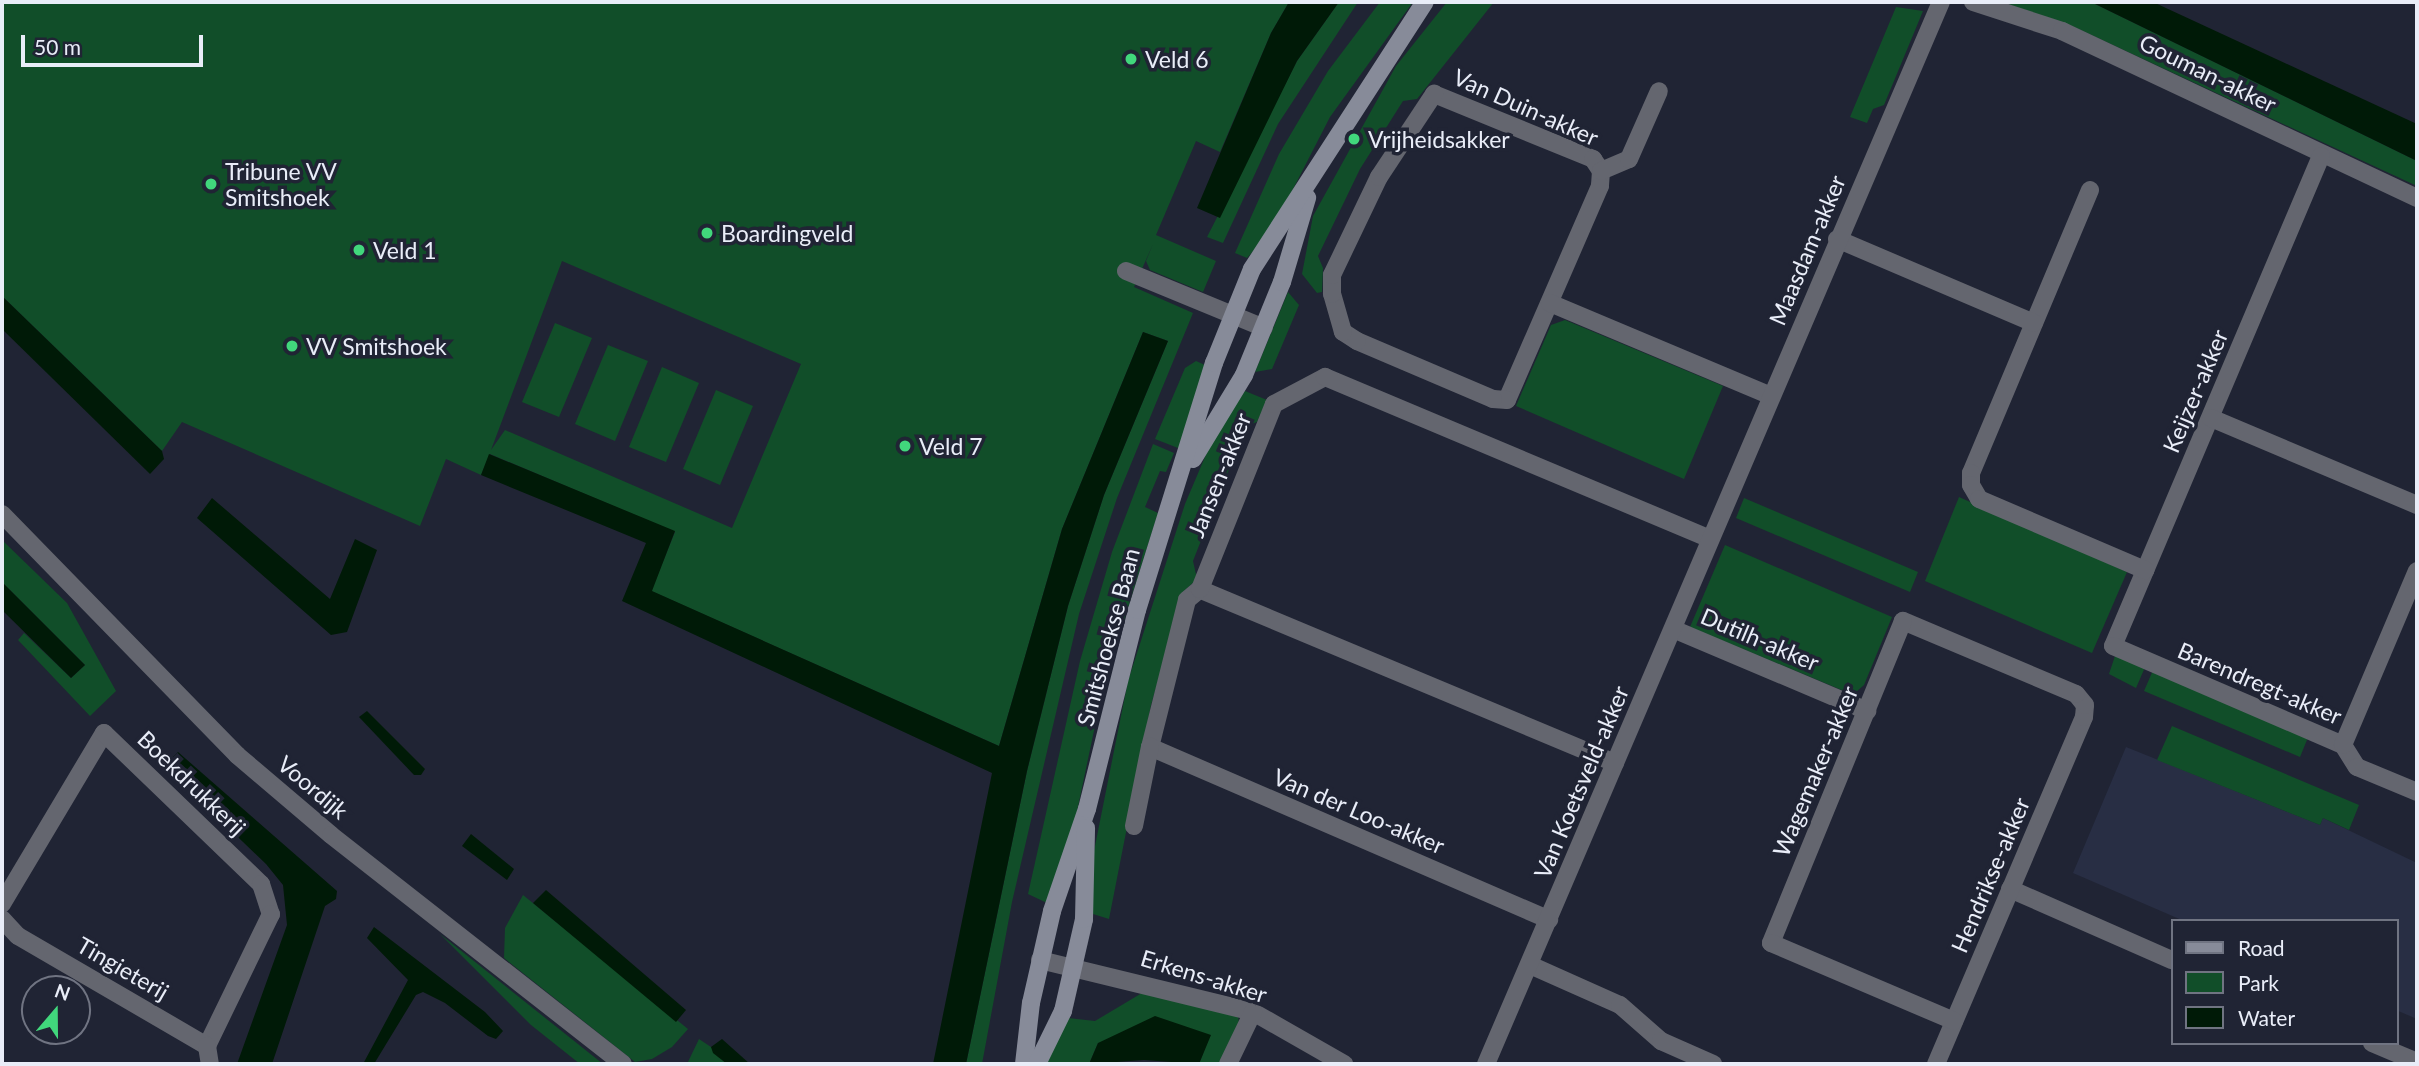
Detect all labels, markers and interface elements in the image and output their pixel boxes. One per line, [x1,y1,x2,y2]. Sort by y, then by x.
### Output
scale bar [24,21,206,65]
street label: Gouman-akker [2135,28,2281,118]
text: 50 m [34,34,81,59]
place label: Veld 6 [1145,45,1209,73]
marker: Veld 6 [1123,51,1139,67]
street label: Van Duin-akker [1449,63,1603,151]
place label: Vrijheidsakker [1368,125,1510,153]
marker: Vrijheidsakker [1346,131,1362,147]
place label: Tribune VV Smitshoek [225,157,338,211]
street label: Maasdam-akker [1763,171,1851,329]
marker: Tribune VV Smitshoek [203,176,219,192]
place label: Boardingveld [721,219,853,247]
marker: Boardingveld [699,225,715,241]
place label: Veld 1 [373,236,437,264]
marker: Veld 1 [351,242,367,258]
street label: Keijzer-akker [2157,325,2233,457]
place label: VV Smitshoek [306,332,448,360]
marker: VV Smitshoek [284,338,300,354]
street label: Jansen-akker [1182,409,1256,541]
place label: Veld 7 [919,432,983,460]
marker: Veld 7 [897,438,913,454]
street label: Smitshoekse Baan [1071,545,1145,729]
street label: Dutilh-akker [1697,602,1823,676]
street label: Barendregt-akker [2174,636,2346,730]
street label: Van Koetsveld-akker [1528,681,1634,883]
street label: Wagemaker-akker [1767,682,1863,860]
street label: Boekdrukkerij [132,725,252,841]
street label: Voordijk [272,750,354,824]
street label: Van der Loo-akker [1269,762,1449,860]
street label: Hendrikse-akker [1945,793,2035,957]
legend [2170,919,2398,1045]
street label: Tingieterij [72,931,174,1005]
text: Road [2238,935,2285,960]
street label: Erkens-akker [1138,944,1270,1008]
text: Park [2238,970,2279,995]
north arrow [21,975,91,1045]
text: N [52,978,73,1005]
text: Water [2238,1005,2295,1030]

